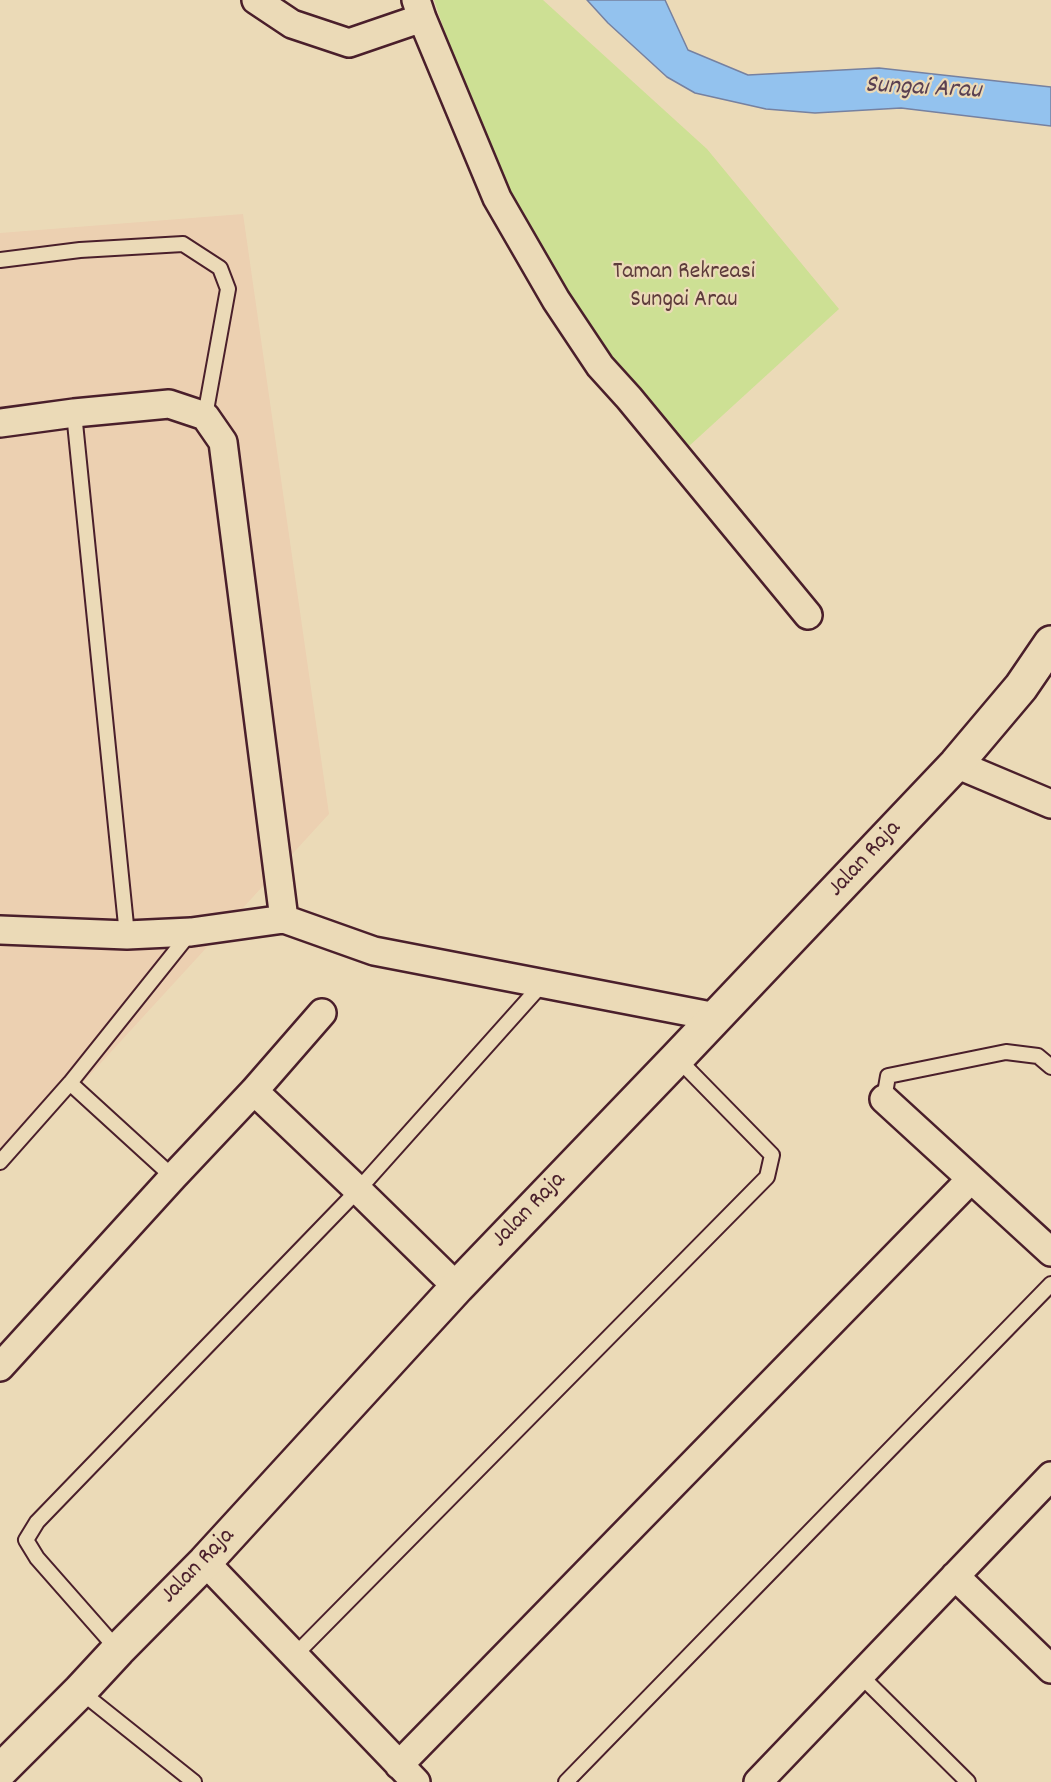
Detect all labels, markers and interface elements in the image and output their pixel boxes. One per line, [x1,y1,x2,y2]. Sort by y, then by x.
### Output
water label: Sungai Arau [864,71,982,109]
park label: Taman Rekreasi Sungai Arau [613,260,755,316]
street label: Jalan Raja [823,816,909,904]
street label: Jalan Raja [487,1167,573,1255]
street label: Jalan Raja [156,1523,242,1611]

